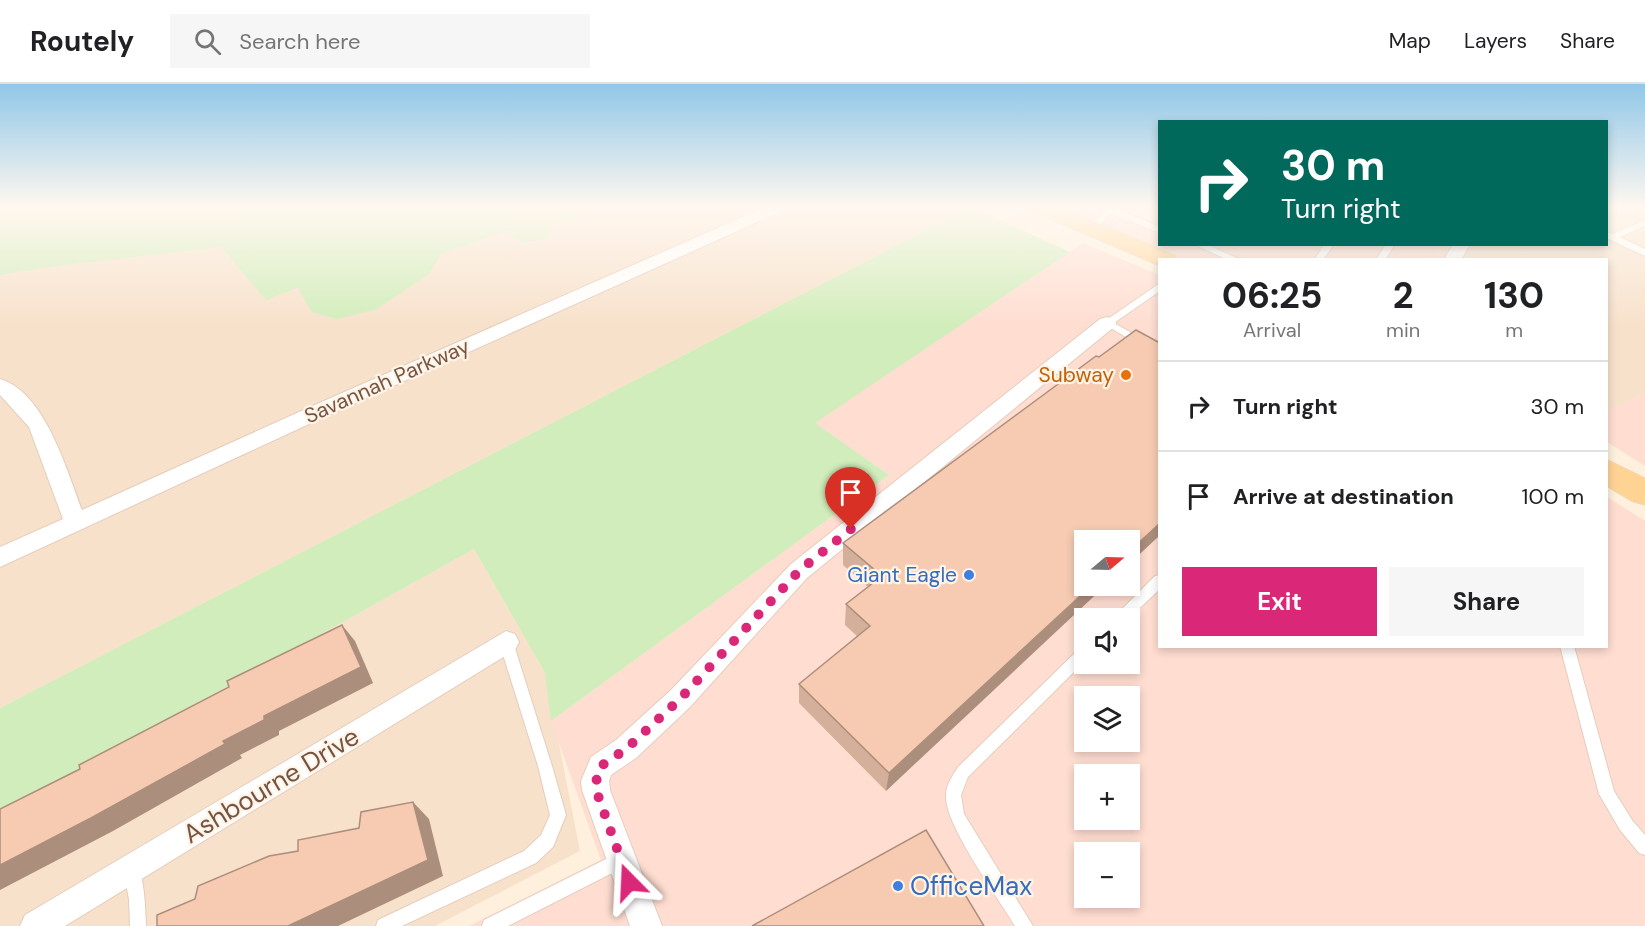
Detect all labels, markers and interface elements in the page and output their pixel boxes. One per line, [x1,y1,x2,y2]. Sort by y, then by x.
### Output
search box [170,14,590,68]
text: Routely [30,23,134,60]
icon: search [191,25,224,58]
text: Search here [239,27,361,56]
text: Map [1389,27,1431,55]
text: Layers [1464,27,1527,55]
text: Share [1560,27,1615,55]
text: 30 m [1281,138,1385,193]
icon: right [1182,144,1260,222]
text: Turn right [1281,191,1401,226]
text: 06:25 [1222,272,1322,319]
text: 2 [1393,272,1414,319]
text: 130 [1484,272,1544,319]
text: Arrival [1243,317,1301,343]
text: min [1386,317,1420,343]
text: m [1505,317,1523,343]
street label: Savannah Parkway [300,332,474,430]
place label: Subway [1039,361,1114,389]
marker: Subway [1119,368,1133,382]
icon: right [1182,390,1215,423]
text: Turn right [1233,392,1338,421]
text: 30 m [1530,392,1584,421]
pin [825,467,876,529]
icon: arrive [834,476,867,509]
icon: arrive [1182,480,1215,513]
text: Arrive at destination [1233,482,1454,511]
text: 100 m [1522,482,1584,511]
north arrow [1074,530,1140,596]
map controls [1074,530,1140,908]
place label: Giant Eagle [847,561,957,589]
button: Exit [1182,567,1377,636]
button: Share [1389,567,1584,636]
marker: Giant Eagle [962,568,976,582]
button: sound [1074,608,1140,674]
button: layers [1074,686,1140,752]
street label: Ashbourne Drive [177,719,365,851]
button: + [1074,764,1140,830]
button: − [1074,842,1140,908]
position arrow [597,850,661,914]
place label: OfficeMax [910,869,1032,903]
marker: OfficeMax [891,879,905,893]

